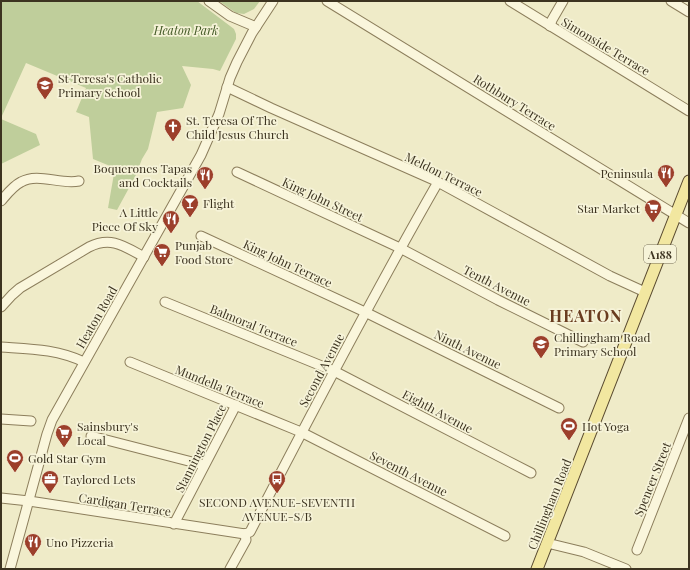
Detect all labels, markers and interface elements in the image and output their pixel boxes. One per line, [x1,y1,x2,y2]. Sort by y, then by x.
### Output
street label: Simonside Terrace [559,13,653,79]
park label: Heaton Park [153,22,218,38]
place label: St Teresa's Catholic Primary School [58,70,162,100]
street label: Rothbury Terrace [471,70,559,134]
school or university icon: St Teresa's Catholic Primary School [35,75,55,100]
place label: St. Teresa Of The Child Jesus Church [186,112,289,142]
church icon: St. Teresa Of The Child Jesus Church [163,117,183,142]
street label: Meldon Terrace [402,148,486,200]
place label: Boquerones Tapas and Cocktails [94,160,192,190]
restaurant icon: Peninsula [656,163,676,188]
restaurant icon: Boquerones Tapas and Cocktails [195,165,215,190]
place label: Peninsula [600,165,653,181]
street label: King John Street [280,173,367,225]
bar icon: Flight [180,193,200,218]
place label: Flight [203,195,235,211]
supermarket icon: Star Market [643,198,663,223]
place label: Star Market [577,200,641,216]
place label: A Little Piece Of Sky [92,204,158,234]
restaurant icon: A Little Piece Of Sky [161,209,181,234]
street label: King John Terrace [241,235,335,291]
place label: Punjab Food Store [175,237,233,267]
supermarket icon: Punjab Food Store [152,242,172,267]
road number: A188 [644,245,676,263]
street label: Tenth Avenue [461,261,533,309]
street label: Heaton Road [72,283,120,351]
street label: Balmoral Terrace [208,300,300,350]
district label: HEATON [549,305,623,326]
street label: Ninth Avenue [432,326,504,372]
place label: Chillingham Road Primary School [554,329,651,359]
street label: Second Avenue [295,330,347,410]
school or university icon: Chillingham Road Primary School [531,334,551,359]
street label: Mundella Terrace [173,361,267,411]
street label: Eighth Avenue [400,386,476,436]
street label: Stannington Place [171,401,229,495]
sports icon: Hot Yoga [559,416,579,441]
place label: Sainsbury's Local [77,418,138,448]
place label: Hot Yoga [582,418,629,434]
supermarket icon: Sainsbury's Local [54,423,74,448]
street label: Spencer Street [630,439,674,519]
street label: Seventh Avenue [368,447,450,499]
sports icon: Gold Star Gym [5,448,25,473]
place label: Gold Star Gym [28,450,106,466]
street label: Chillingham Road [523,456,575,552]
office icon: Taylored Lets [40,469,60,494]
bus stop icon: SECOND AVENUE-SEVENTH AVENUE-S/B [267,469,287,494]
place label: Taylored Lets [63,471,136,487]
street label: Cardigan Terrace [78,489,172,519]
place label: SECOND AVENUE-SEVENTH AVENUE-S/B [199,494,355,524]
restaurant icon: Uno Pizzeria [23,532,43,557]
place label: Uno Pizzeria [46,534,114,550]

